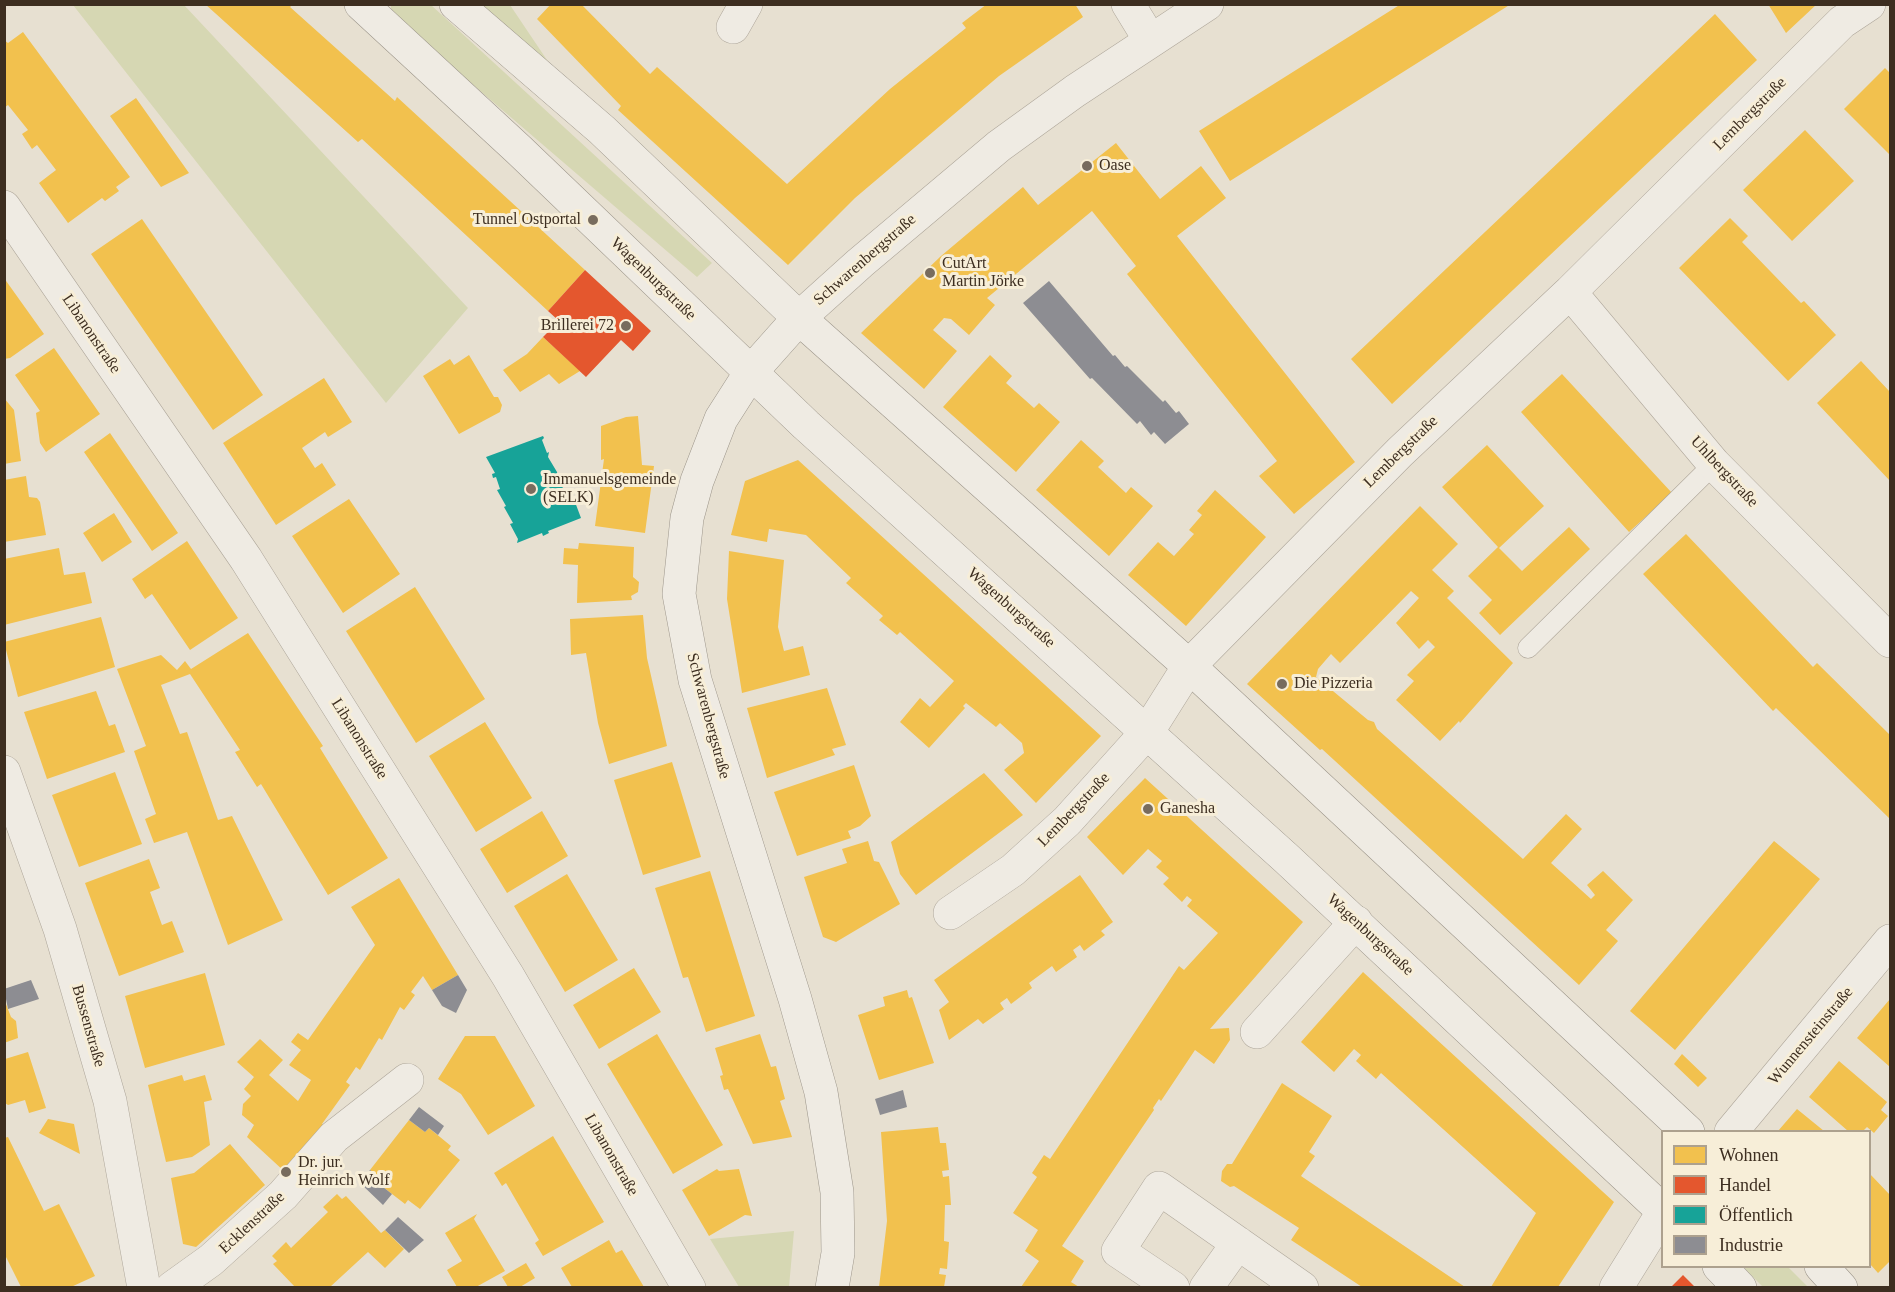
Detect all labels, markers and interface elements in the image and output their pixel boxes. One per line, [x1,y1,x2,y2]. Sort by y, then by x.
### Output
street label: Lembergstraße [1709,73,1791,155]
place label: Oase [1099,156,1131,176]
marker: Oase [1080,159,1094,173]
place label: Tunnel Ostportal [473,210,581,230]
street label: Schwarenbergstraße [810,210,920,310]
marker: Tunnel Ostportal [586,213,600,227]
street label: Wagenburgstraße [606,233,700,325]
place label: CutArt Martin Jörke [942,254,1024,292]
marker: CutArt Martin Jörke [923,266,937,280]
street label: Libanonstraße [57,291,125,377]
place label: Brillerei 72 [541,316,614,336]
marker: Brillerei 72 [619,319,633,333]
street label: Lembergstraße [1360,412,1442,492]
street label: Uhlbergstraße [1686,432,1762,512]
place label: Immanuelsgemeinde (SELK) [543,470,676,508]
marker: Immanuelsgemeinde (SELK) [524,482,538,496]
street label: Wagenburgstraße [963,564,1059,652]
street label: Schwarenbergstraße [682,651,734,781]
place label: Die Pizzeria [1294,674,1373,694]
marker: Die Pizzeria [1275,677,1289,691]
street label: Libanonstraße [327,695,391,783]
street label: Lembergstraße [1034,769,1114,851]
place label: Ganesha [1160,799,1215,819]
marker: Ganesha [1141,802,1155,816]
street label: Wagenburgstraße [1323,890,1417,980]
street label: Bussenstraße [67,983,109,1069]
street label: Wunnensteinstraße [1764,983,1858,1089]
street label: Libanonstraße [580,1111,642,1199]
legend [1661,1130,1871,1268]
text: Wohnen [1719,1145,1779,1165]
place label: Dr. jur. Heinrich Wolf [298,1153,390,1191]
marker: Dr. jur. Heinrich Wolf [279,1165,293,1179]
text: Handel [1719,1175,1771,1195]
street label: Ecklenstraße [215,1188,289,1258]
text: Öffentlich [1719,1205,1793,1225]
text: Industrie [1719,1235,1783,1255]

